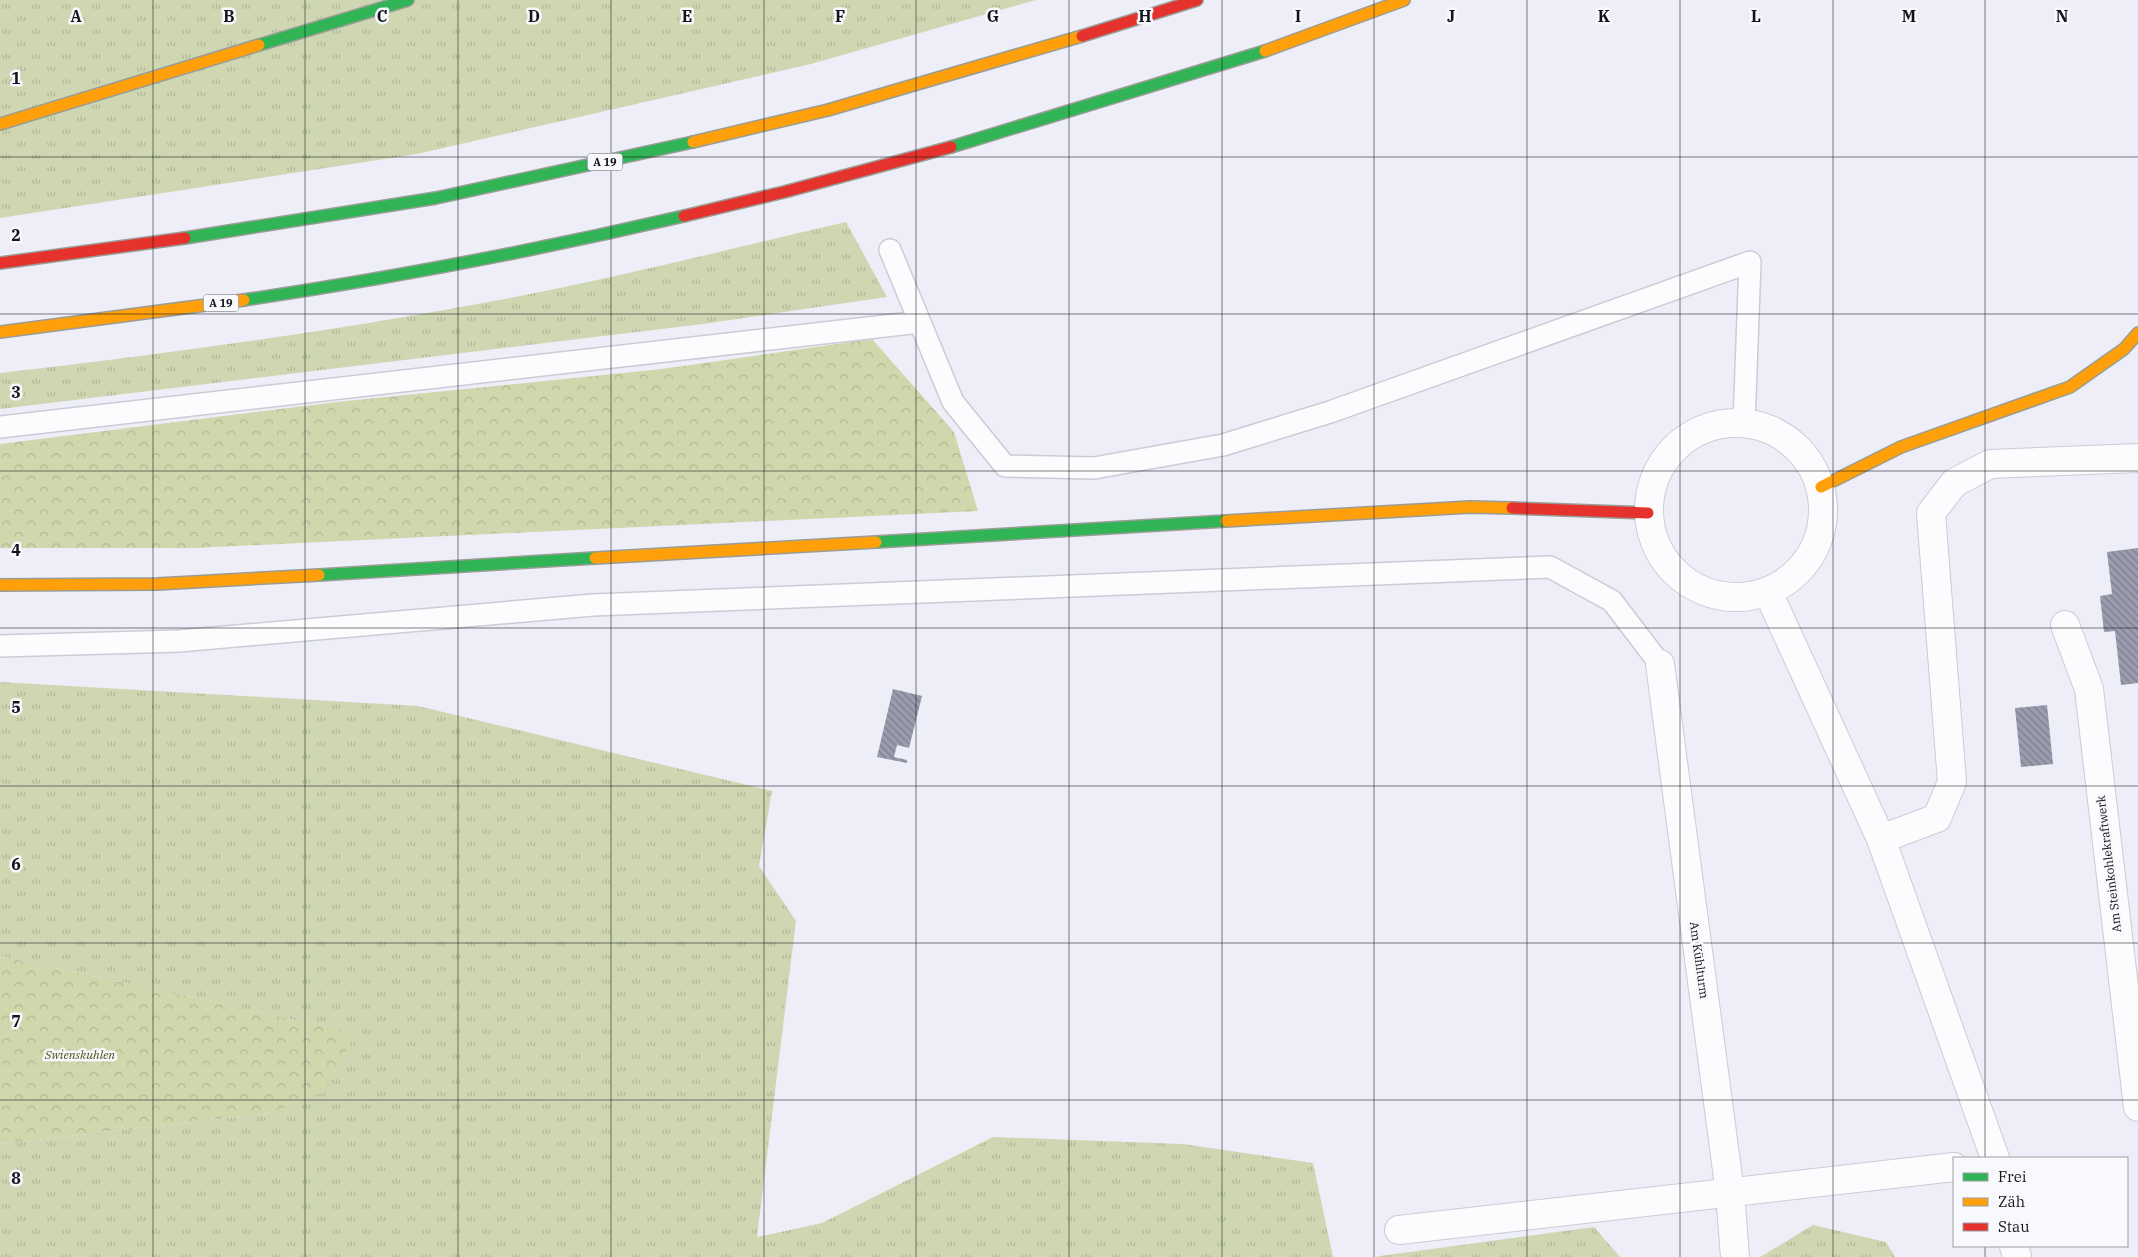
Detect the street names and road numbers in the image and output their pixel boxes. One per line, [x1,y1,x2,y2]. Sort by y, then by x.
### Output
road number: A 19 [588,154,622,170]
road number: A 19 [204,294,238,312]
street label: Am Steinkohlekraftwerk [2093,795,2124,933]
street label: Am Kühlturm [1687,920,1712,1000]

